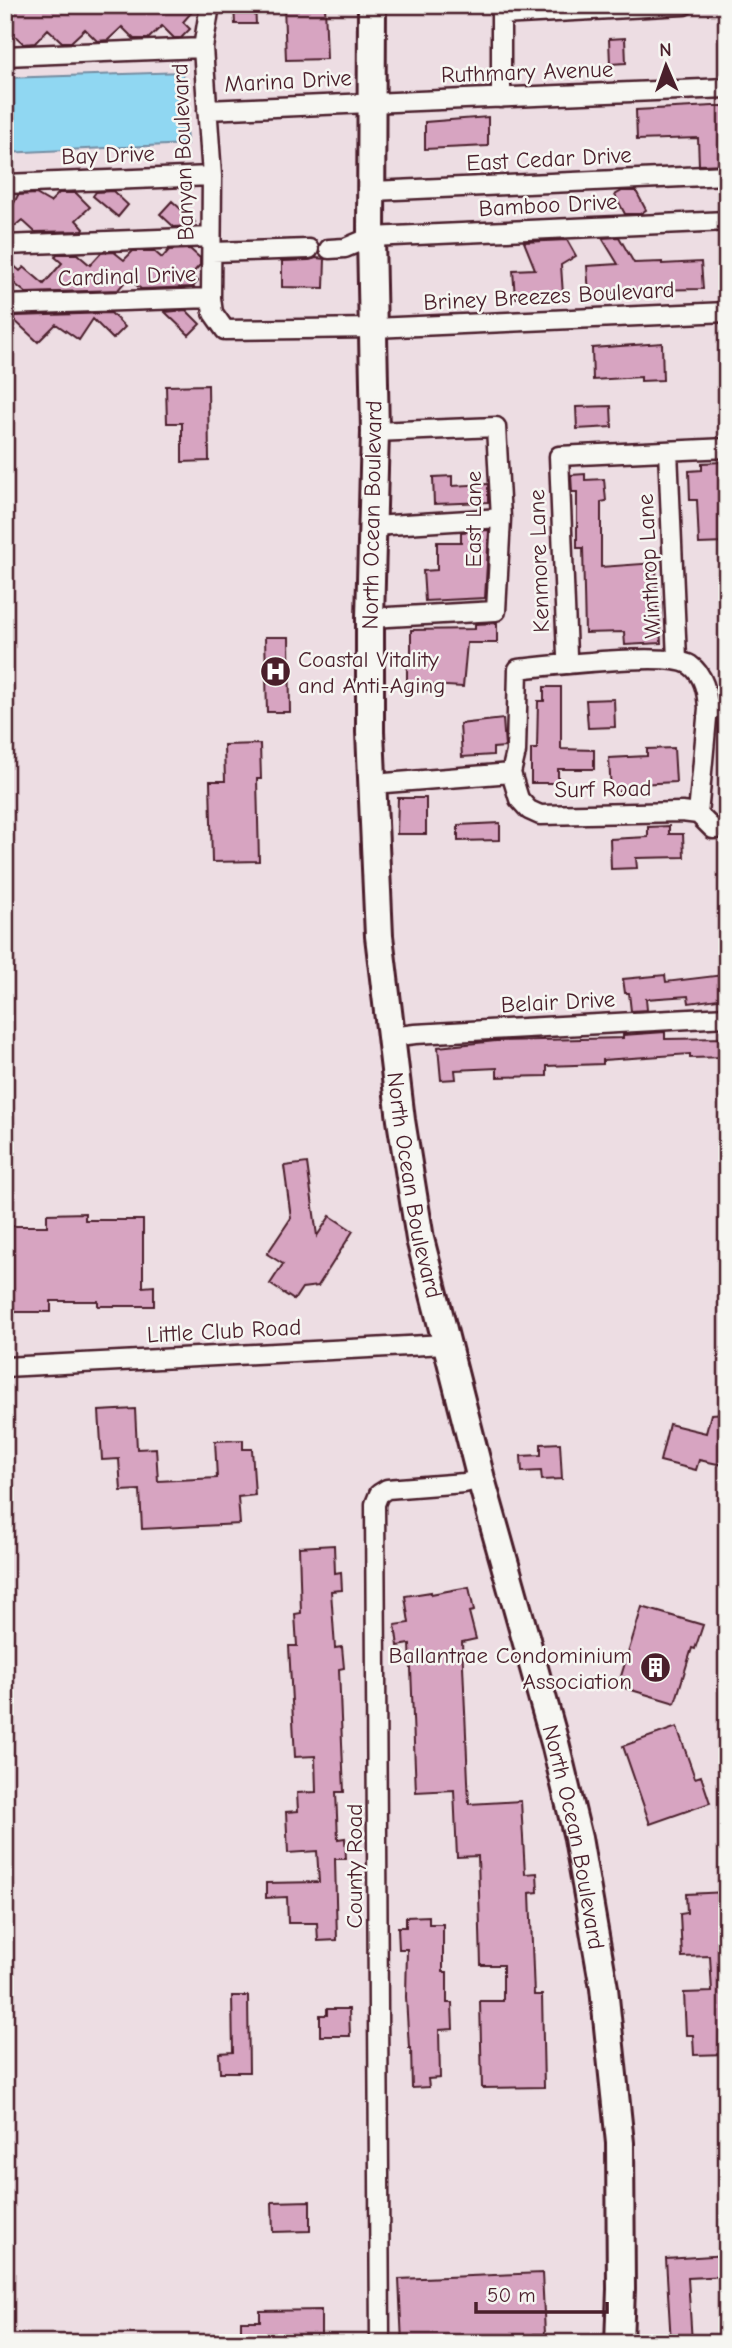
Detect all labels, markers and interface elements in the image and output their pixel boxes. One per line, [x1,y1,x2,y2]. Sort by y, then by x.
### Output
north arrow [630,32,700,102]
text: N [659,39,672,61]
street label: Ruthmary Avenue [440,56,614,88]
street label: Banyan Boulevard [166,63,200,241]
street label: Marina Drive [224,64,352,98]
street label: Bay Drive [61,140,155,170]
street label: East Cedar Drive [466,141,632,177]
street label: Bamboo Drive [478,188,618,222]
street label: Cardinal Drive [57,260,197,292]
street label: Briney Breezes Boulevard [423,276,675,316]
street label: North Ocean Boulevard [357,400,387,630]
street label: East Lane [460,471,487,567]
street label: Kenmore Lane [523,489,555,633]
street label: Winthrop Lane [632,493,666,639]
place label: Coastal Vitality and Anti-Aging [298,646,445,699]
hospital icon: Coastal Vitality and Anti-Aging [258,655,292,689]
street label: Surf Road [554,775,652,803]
street label: Belair Drive [500,986,616,1018]
street label: North Ocean Boulevard [382,1071,448,1301]
street label: Little Club Road [146,1313,302,1349]
place label: Ballantrae Condominium Association [389,1642,632,1695]
building icon: Ballantrae Condominium Association [638,1651,672,1685]
street label: North Ocean Boulevard [537,1721,611,1952]
street label: County Road [341,1804,368,1928]
scale bar [476,2271,608,2315]
text: 50 m [487,2283,536,2307]

